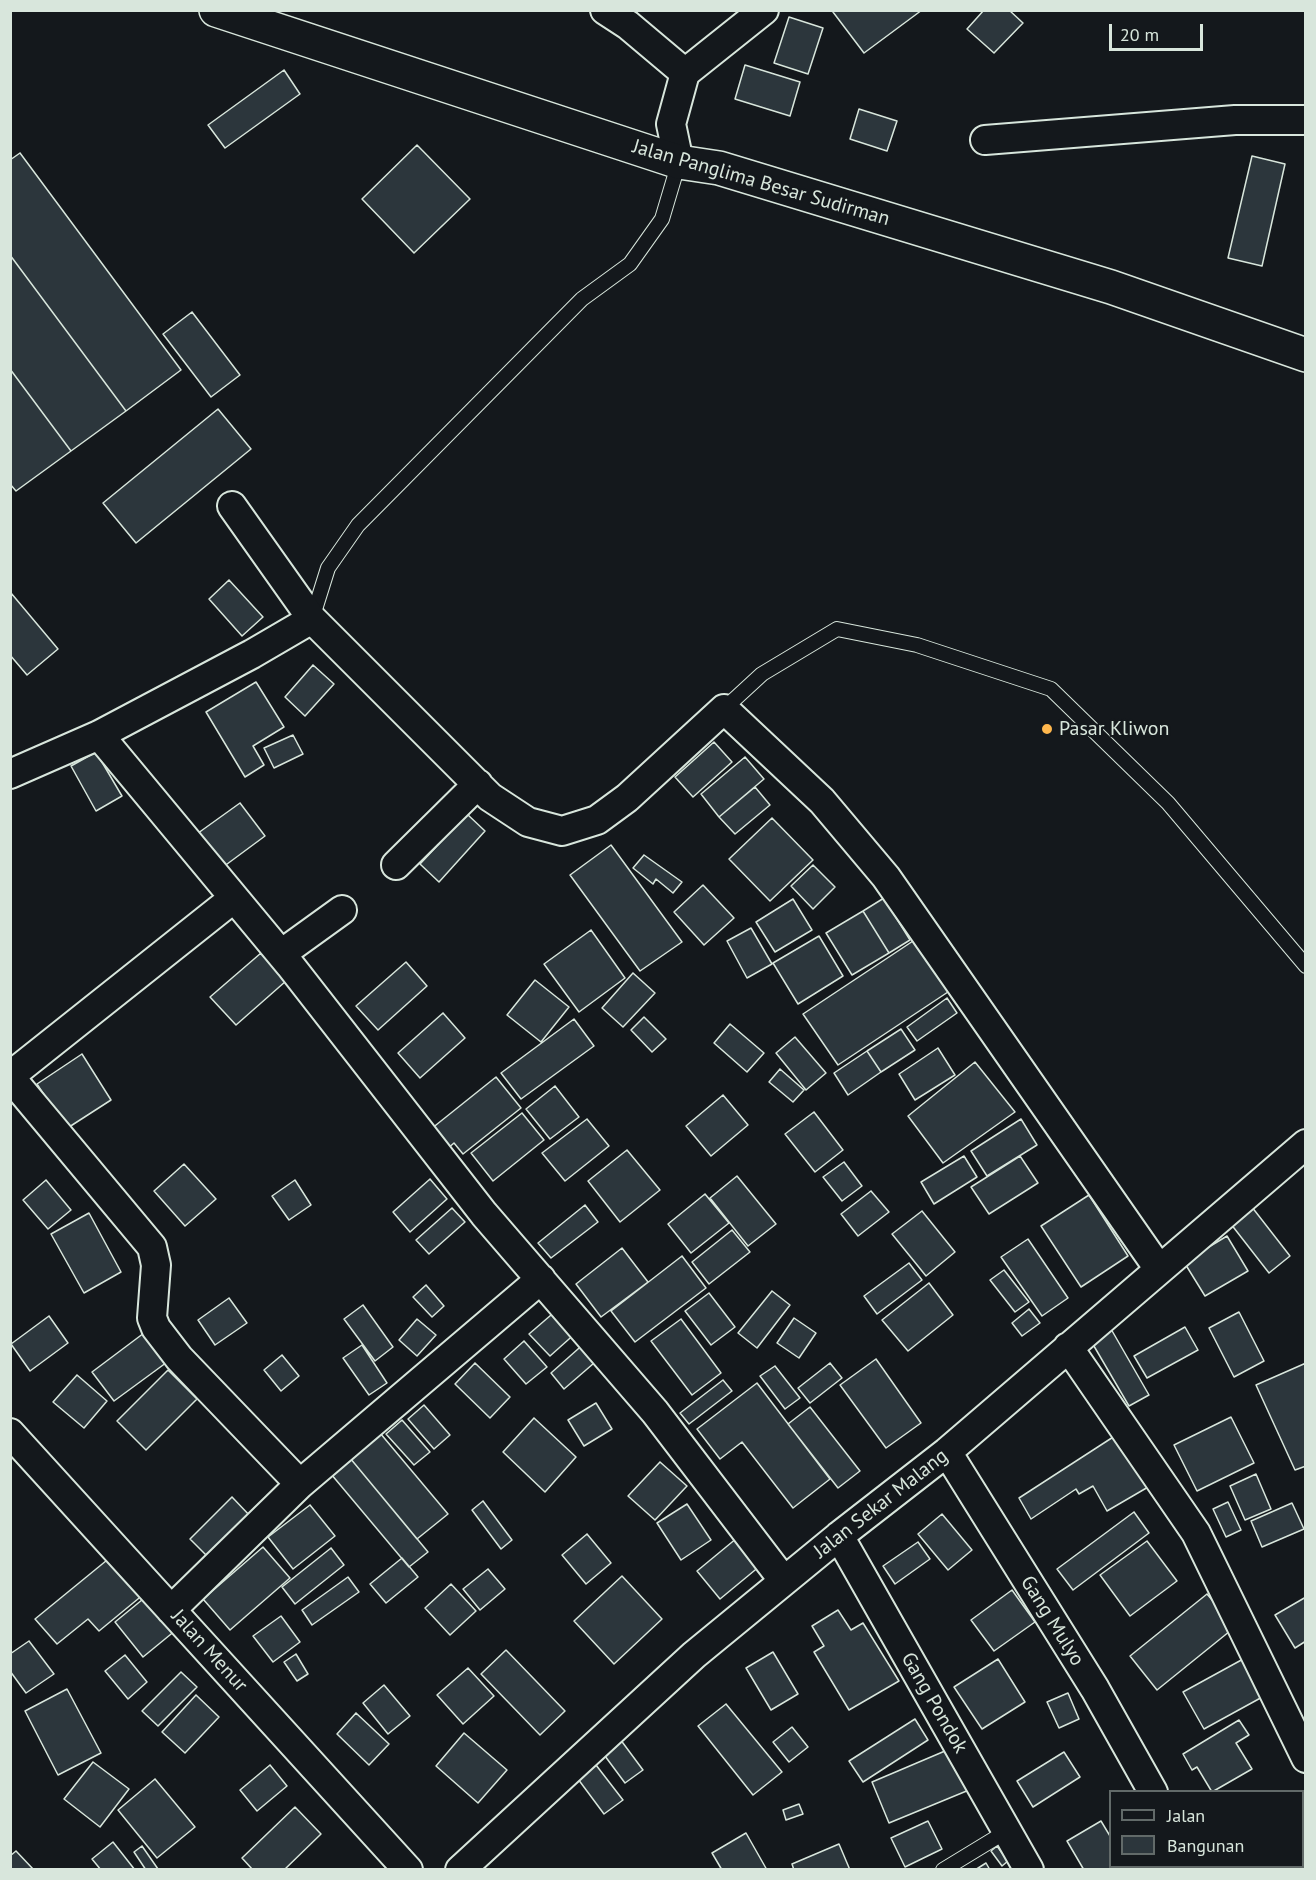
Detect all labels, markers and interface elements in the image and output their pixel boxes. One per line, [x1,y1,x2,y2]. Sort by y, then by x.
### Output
scale bar [1112,12,1206,50]
text: 20 m [1120,23,1159,46]
street label: Jalan Panglima Besar Sudirman [630,135,892,231]
place label: Pasar Kliwon [1059,717,1169,741]
marker: Pasar Kliwon [1040,722,1054,736]
street label: Jalan Sekar Malang [809,1444,953,1564]
street label: Gang Mulyo [1015,1572,1089,1670]
street label: Jalan Menur [166,1605,252,1697]
street label: Gang Pondok [896,1648,972,1758]
legend [1109,1790,1304,1868]
text: Jalan [1167,1804,1205,1827]
text: Bangunan [1167,1834,1244,1857]

